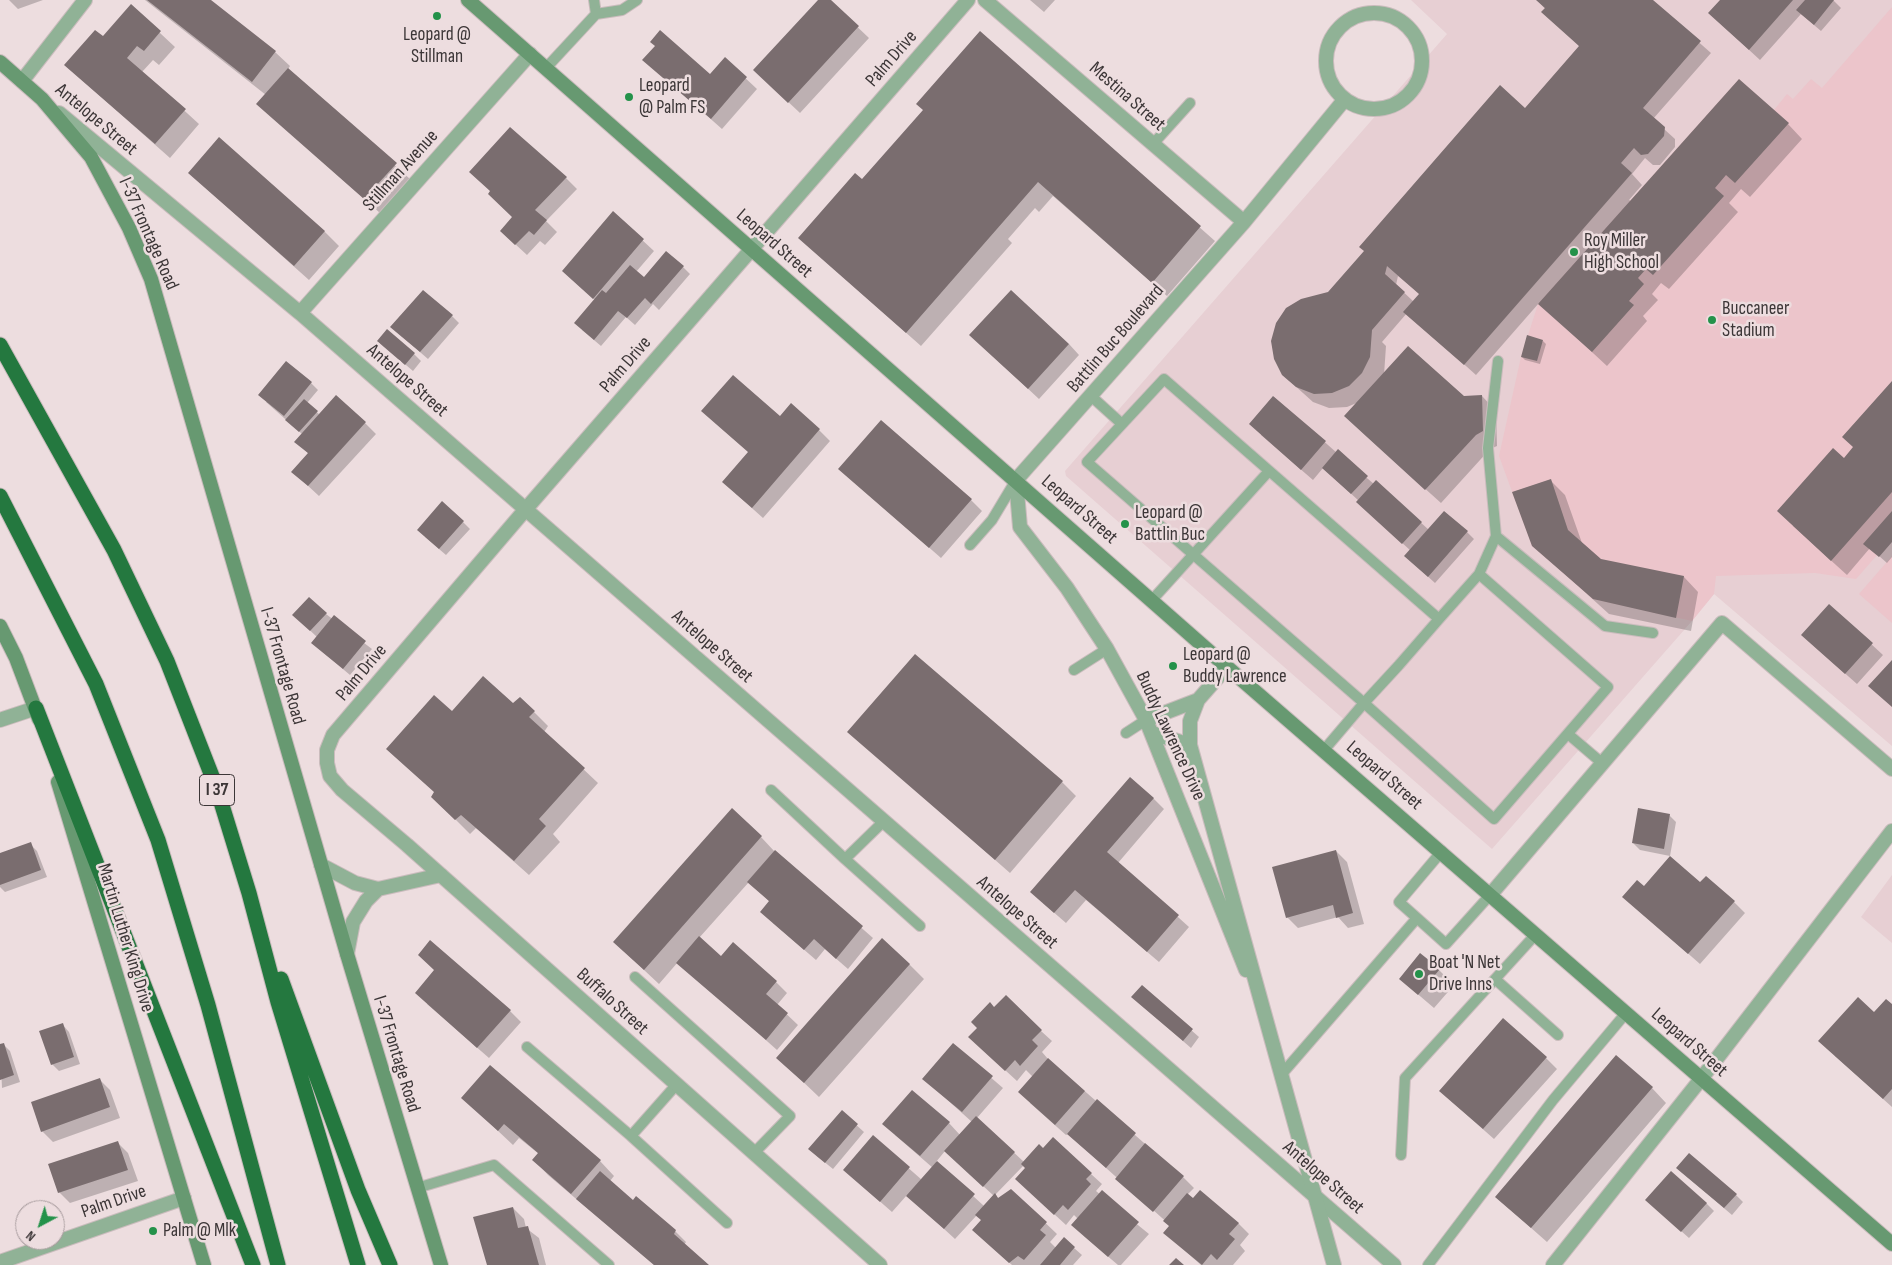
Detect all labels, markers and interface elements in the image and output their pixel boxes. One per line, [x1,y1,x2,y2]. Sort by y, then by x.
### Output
marker: Leopard @ Stillman [431,10,443,22]
place label: Leopard @ Stillman [403,24,471,68]
street label: Palm Drive [861,26,923,92]
street label: Mestina Street [1084,58,1170,136]
place label: Leopard @ Palm FS [639,75,705,119]
street label: Antelope Street [50,79,142,161]
marker: Leopard @ Palm FS [623,91,635,103]
street label: Stillman Avenue [359,126,443,216]
street label: I-37 Frontage Road [113,174,183,294]
street label: Leopard Street [731,205,817,283]
place label: Roy Miller High School [1584,230,1659,274]
marker: Roy Miller High School [1568,246,1580,258]
street label: Battlin Buc Boulevard [1063,280,1169,398]
place label: Buccaneer Stadium [1722,298,1789,342]
marker: Buccaneer Stadium [1706,314,1718,326]
street label: Palm Drive [595,332,657,398]
street label: Antelope Street [362,340,452,422]
street label: Leopard Street [1036,471,1122,549]
place label: Leopard @ Battlin Buc [1135,502,1205,546]
marker: Leopard @ Battlin Buc [1119,518,1131,530]
street label: I-37 Frontage Road [254,605,310,727]
street label: Antelope Street [667,606,757,688]
street label: Palm Drive [332,640,392,706]
place label: Leopard @ Buddy Lawrence [1183,644,1287,688]
marker: Leopard @ Buddy Lawrence [1167,660,1179,672]
street label: Buddy Lawrence Drive [1130,668,1210,804]
street label: Leopard Street [1341,737,1427,815]
road number: I 37 [200,774,234,806]
street label: Martin Luther King Drive [92,861,158,1015]
street label: Antelope Street [972,872,1062,954]
place label: Boat 'N Net Drive Inns [1429,952,1500,996]
street label: Buffalo Street [571,964,653,1040]
marker: Boat 'N Net Drive Inns [1413,968,1425,980]
street label: I-37 Frontage Road [367,993,425,1115]
street label: Leopard Street [1646,1004,1732,1082]
street label: Antelope Street [1278,1137,1368,1219]
street label: Palm Drive [79,1180,149,1224]
north arrow [15,1200,65,1250]
place label: Palm @ Mlk [163,1220,236,1242]
marker: Palm @ Mlk [147,1225,159,1237]
text: N [22,1227,39,1245]

